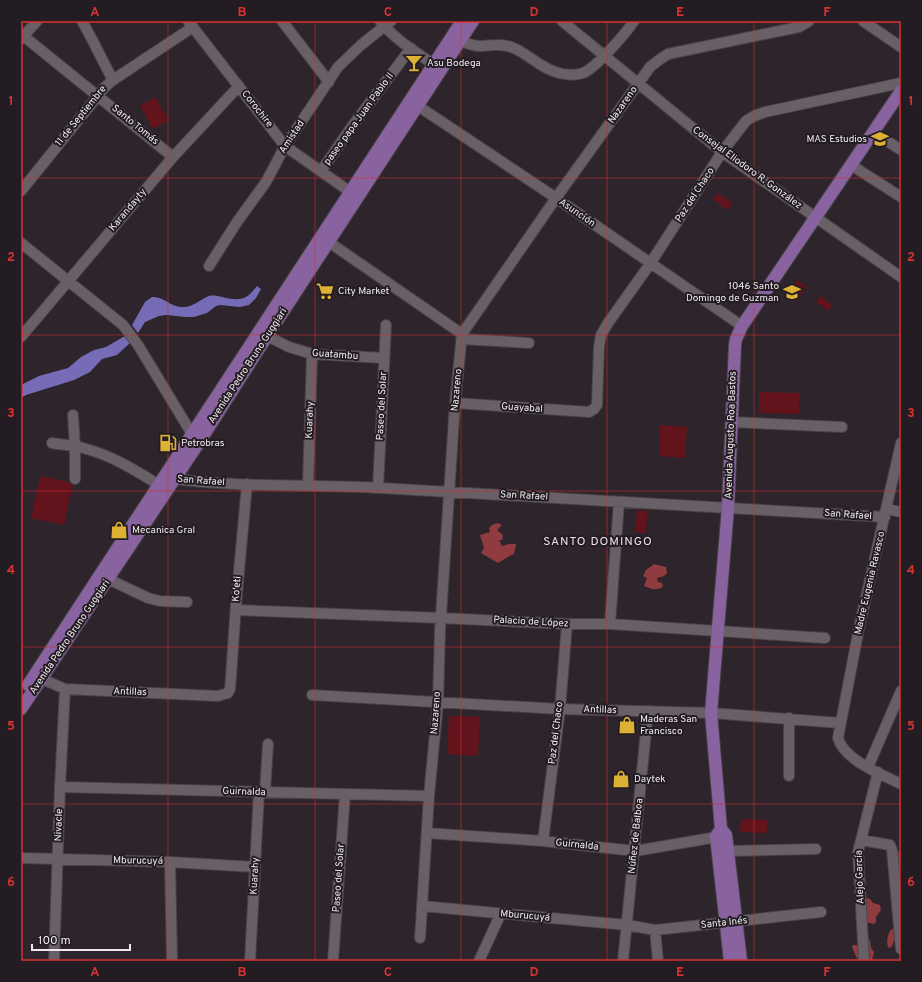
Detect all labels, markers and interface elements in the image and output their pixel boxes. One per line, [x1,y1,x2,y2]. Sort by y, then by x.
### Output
text: A [90,5,100,21]
text: B [238,5,247,21]
text: C [384,5,392,21]
text: D [529,5,539,21]
text: E [676,5,684,21]
text: F [823,5,831,21]
bar icon: Asu Bodega [404,53,424,73]
place label: Asu Bodega [427,57,481,70]
street label: paseo papa Juan Pablo II [321,70,397,168]
street label: 11 de Septiembre [52,83,110,149]
street label: Nazareno [605,83,641,126]
street label: Corochire [238,88,276,130]
text: 1 [8,94,14,110]
text: 1 [908,94,914,110]
street label: Santo Tomás [109,102,161,148]
street label: Amistad [276,118,308,156]
street label: Consejal Eliodoro R. González [690,124,804,212]
school or university icon: MAS Estudios [870,129,890,149]
place label: MAS Estudios [806,133,867,146]
street label: Paz del Chaco [672,165,718,225]
street label: Karandayty [106,186,150,234]
street label: Asunción [556,196,598,230]
text: 2 [7,250,15,266]
text: 2 [907,250,915,266]
place label: 1046 Santo Domingo de Guzman [686,280,779,305]
supermarket icon: City Market [315,281,335,301]
school or university icon: 1046 Santo Domingo de Guzman [782,282,802,302]
place label: City Market [338,285,390,298]
street label: Avenida Pedro Bruno Guggiari [206,306,290,426]
street label: Guatambu [311,347,359,363]
street label: Nazareno [449,368,465,412]
street label: Paseo del Solar [374,371,390,441]
street label: Avenida Augusto Roa Bastos [722,371,740,499]
street label: Guayabal [501,400,543,416]
street label: Kuarahy [303,401,317,439]
text: 3 [7,406,15,422]
text: 3 [907,406,915,422]
fuel station icon: Petrobras [158,433,178,453]
place label: Petrobras [181,437,225,450]
street label: San Rafael [177,473,225,489]
street label: San Rafael [500,488,548,504]
street label: San Rafael [824,507,872,523]
shop icon: Mecanica Gral [109,520,129,540]
place label: Mecanica Gral [132,524,195,537]
street label: Madre Eugenia Ravasco [852,530,888,636]
district label: SANTO DOMINGO [543,534,653,550]
text: 4 [7,563,15,579]
text: 4 [907,563,915,579]
street label: Ko'eti [229,576,245,602]
street label: Avenida Pedro Bruno Guggiari [27,577,113,697]
street label: Palacio de López [493,614,569,630]
street label: Antillas [113,685,147,699]
street label: Nazareno [428,691,444,735]
street label: Paz del Chaco [546,701,566,765]
street label: Antillas [583,703,617,717]
place label: Maderas San Francisco [640,713,697,738]
shop icon: Maderas San Francisco [617,715,637,735]
text: 5 [7,719,15,735]
text: 5 [907,719,915,735]
shop icon: Daytek [611,769,631,789]
place label: Daytek [634,773,666,786]
street label: Guirnalda [222,785,266,799]
street label: Núñez de Balboa [626,798,646,874]
street label: Nivacle [52,808,66,842]
street label: Guirnalda [555,836,599,854]
street label: Paseo del Solar [330,843,348,913]
street label: Alejo García [853,850,867,904]
street label: Mburucuyá [113,854,163,868]
street label: Kuarahy [248,857,262,895]
text: 6 [7,875,15,891]
text: 6 [907,875,915,891]
street label: Mburucuyá [500,907,550,925]
street label: Santa Inés [700,914,748,932]
scale bar [32,926,130,952]
text: 100 m [38,933,71,949]
text: A [90,965,100,981]
text: B [238,965,247,981]
text: C [384,965,392,981]
text: D [529,965,539,981]
text: E [676,965,684,981]
text: F [823,965,831,981]

